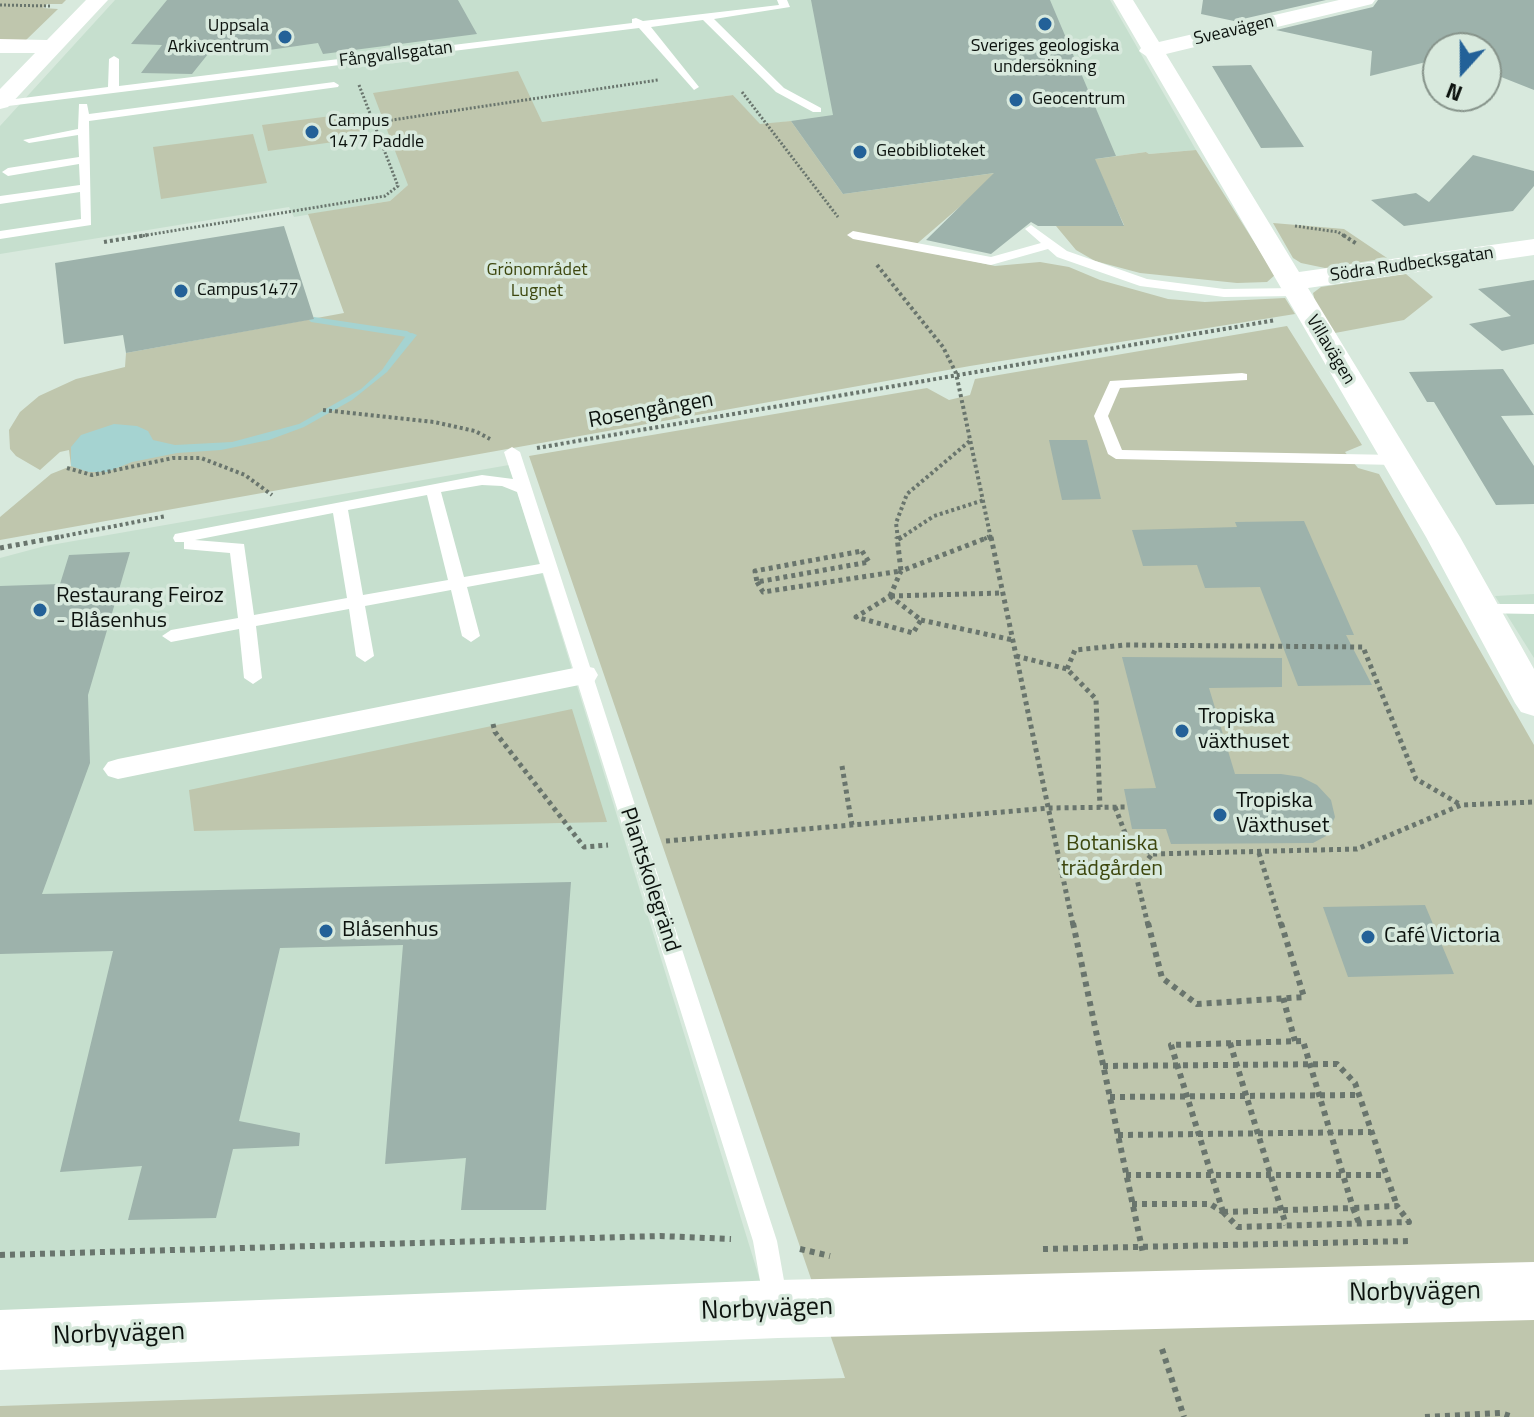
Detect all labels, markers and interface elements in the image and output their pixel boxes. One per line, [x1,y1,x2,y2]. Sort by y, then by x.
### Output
street label: Sveavägen [1192,11,1276,51]
marker: Sveriges geologiska undersökning [1036,15,1054,33]
place label: Uppsala Arkivcentrum [167,16,269,58]
marker: Uppsala Arkivcentrum [276,28,294,46]
north arrow [1422,32,1502,112]
place label: Sveriges geologiska undersökning [971,36,1119,78]
street label: Fångvallsgatan [338,37,454,73]
text: N [1441,74,1467,111]
place label: Geocentrum [1032,89,1125,111]
marker: Geocentrum [1007,91,1025,109]
place label: Campus 1477 Paddle [328,111,424,154]
marker: Campus 1477 Paddle [303,123,321,141]
place label: Geobiblioteket [876,141,985,163]
marker: Geobiblioteket [851,143,869,161]
street label: Södra Rudbecksgatan [1329,243,1495,287]
park label: Grönområdet Lugnet [487,260,587,302]
place label: Campus1477 [197,280,299,302]
marker: Campus1477 [172,282,190,300]
street label: Villavägen [1301,311,1359,389]
street label: Rosengången [586,387,716,435]
place label: Restaurang Feiroz - Blåsenhus [56,584,224,636]
marker: Restaurang Feiroz - Blåsenhus [31,601,49,619]
place label: Tropiska växthuset [1198,705,1290,756]
marker: Tropiska växthuset [1173,722,1191,740]
place label: Tropiska Växthuset [1236,789,1329,840]
street label: Plantskolegränd [613,804,685,956]
marker: Tropiska Växthuset [1211,806,1229,824]
park label: Botaniska trädgården [1061,832,1163,884]
place label: Blåsenhus [342,918,439,944]
marker: Blåsenhus [317,922,335,940]
place label: Café Victoria [1384,924,1500,950]
marker: Café Victoria [1359,928,1377,946]
street label: Norbyvägen [1349,1276,1481,1310]
street label: Norbyvägen [701,1292,833,1328]
street label: Norbyvägen [53,1317,185,1353]

